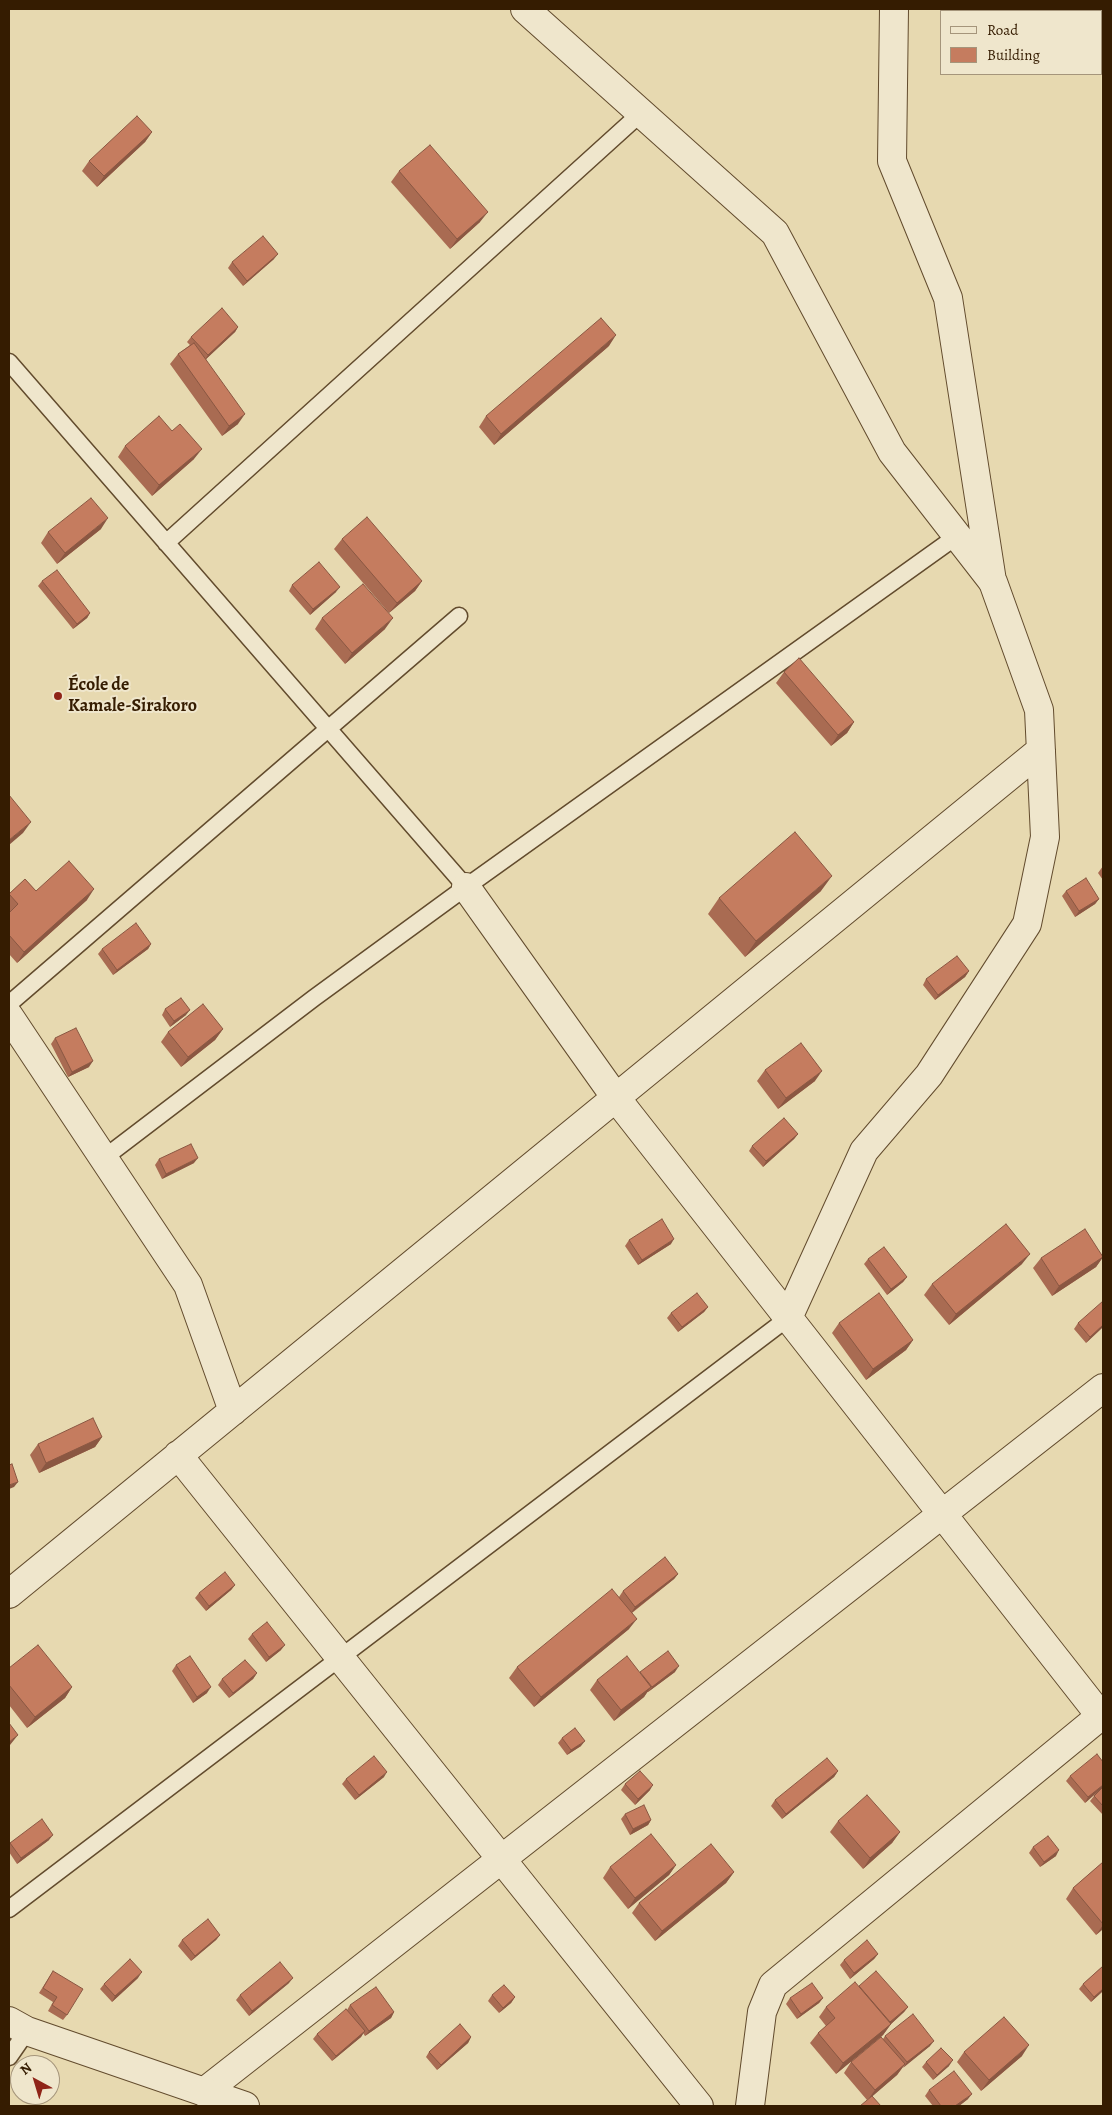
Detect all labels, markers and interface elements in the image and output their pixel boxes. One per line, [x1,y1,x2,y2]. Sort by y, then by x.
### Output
legend [940,10,1102,75]
text: Road [987,20,1018,40]
text: Building [987,45,1040,65]
place label: École de Kamale-Sirakoro [68,675,197,718]
marker: École de Kamale-Sirakoro [52,690,64,702]
north arrow [10,2055,60,2105]
text: N [16,2058,36,2079]

